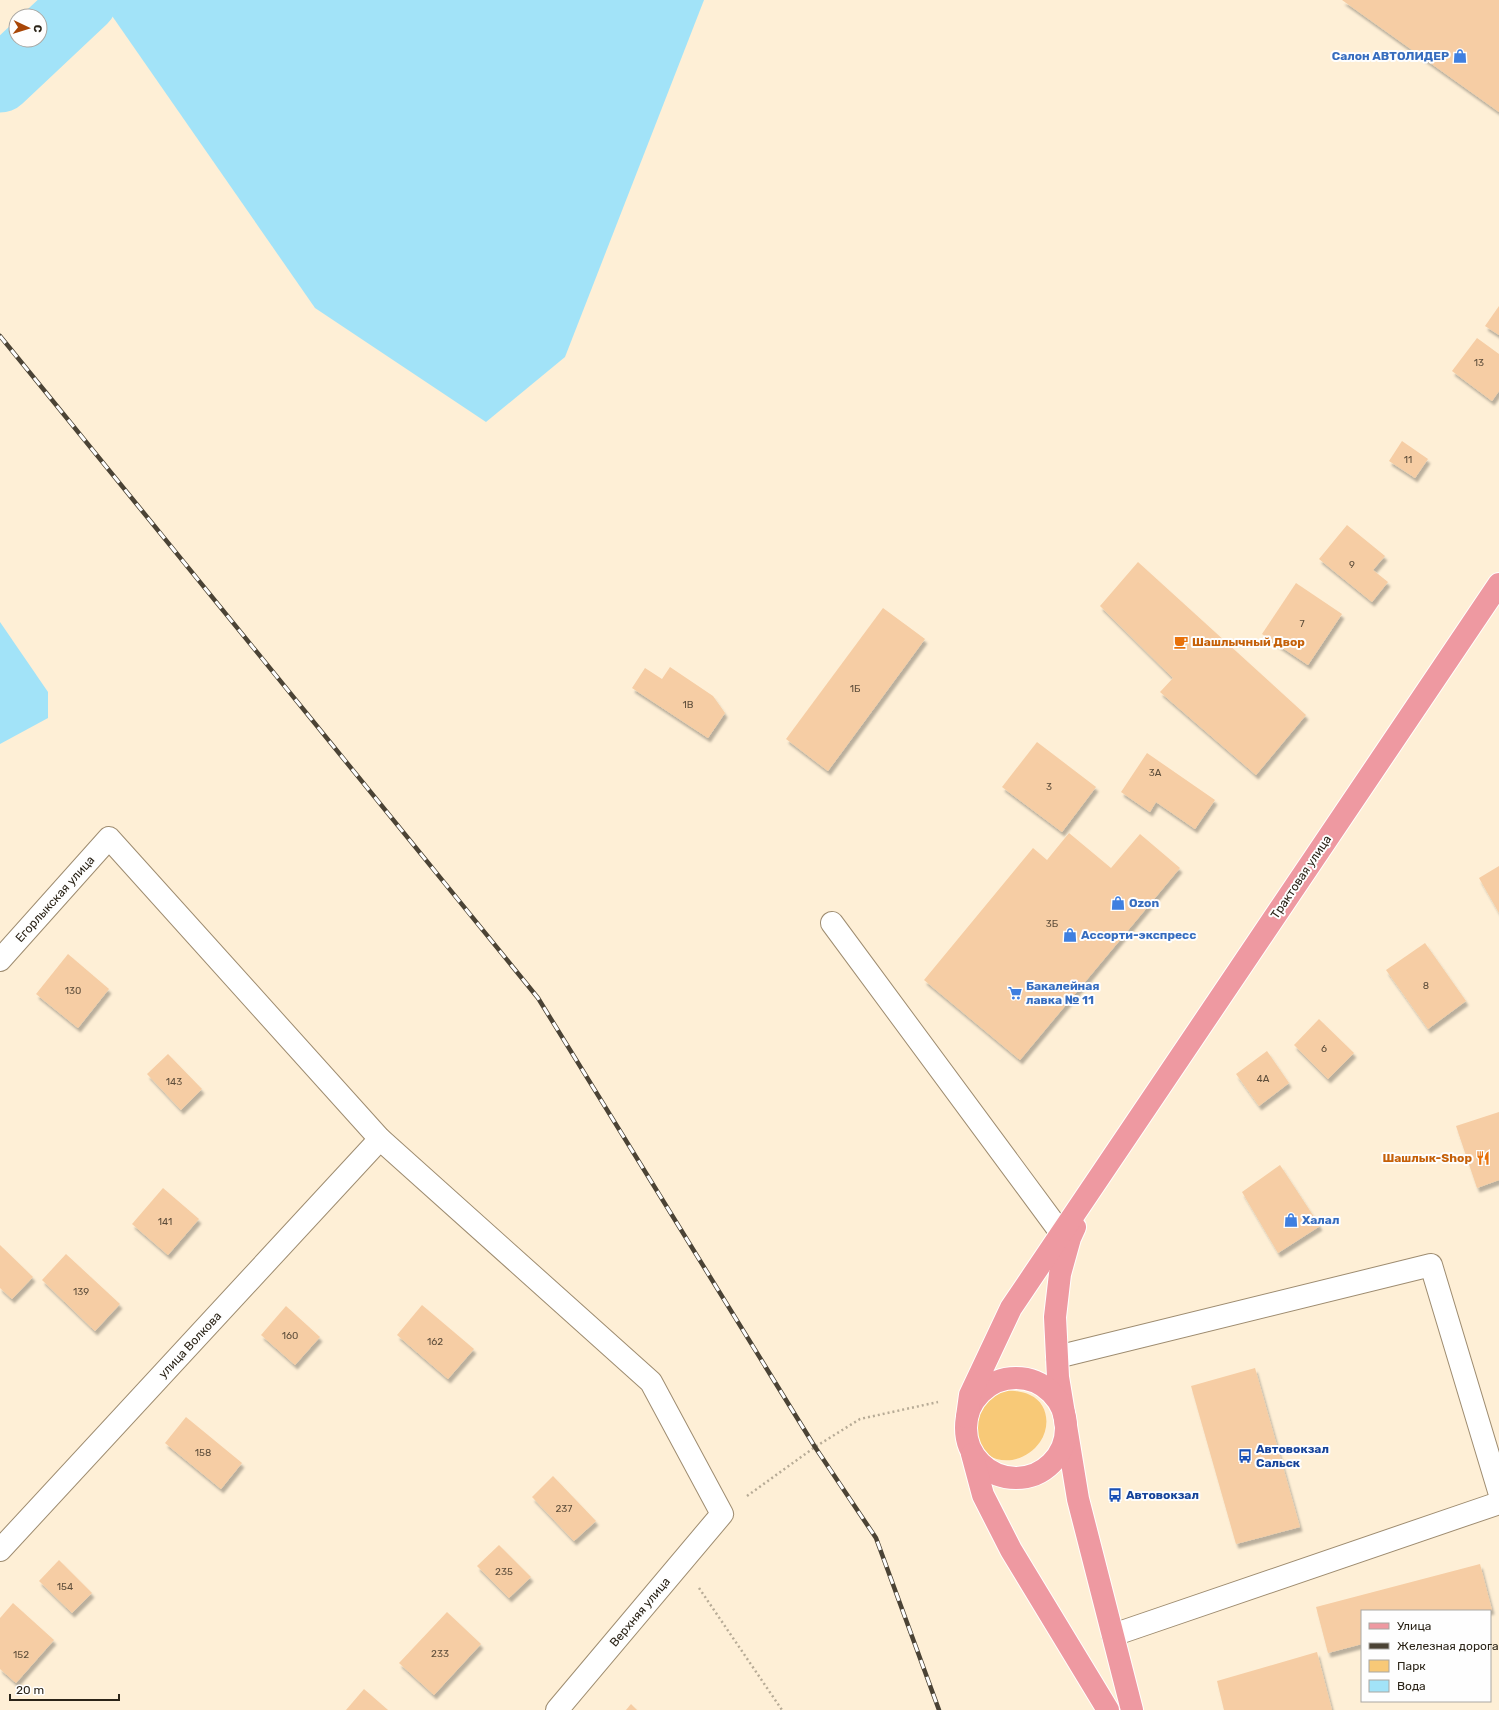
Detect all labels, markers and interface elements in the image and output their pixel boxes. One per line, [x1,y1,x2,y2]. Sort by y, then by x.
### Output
north arrow [8,8,48,48]
text: С [31,24,44,33]
shop icon: Салон АВТОЛИДЕР [1452,48,1468,64]
place label: Салон АВТОЛИДЕР [1332,49,1449,63]
house number: 13 [1474,357,1484,369]
house number: 11 [1404,454,1412,466]
house number: 9 [1349,559,1355,571]
house number: 7 [1299,618,1305,630]
cafe icon: Шашлычный Двор [1173,634,1189,650]
place label: Шашлычный Двор [1192,635,1305,649]
house number: 1Б [850,683,861,695]
house number: 1В [683,699,694,711]
house number: 3А [1149,767,1162,779]
house number: 3 [1046,781,1052,793]
street label: Трактовая улица [1268,833,1334,921]
street label: Егорлыкская улица [12,853,98,945]
shop icon: Ozon [1110,895,1126,911]
place label: Ozon [1129,896,1159,910]
house number: 3Б [1046,918,1059,930]
shop icon: Ассорти-экспресс [1062,927,1078,943]
place label: Ассорти-экспресс [1081,928,1196,942]
place label: Бакалейная лавка № 11 [1026,979,1100,1007]
house number: 8 [1423,980,1429,992]
house number: 130 [65,985,81,997]
supermarket icon: Бакалейная лавка № 11 [1007,985,1023,1001]
house number: 6 [1321,1043,1327,1055]
house number: 4А [1257,1073,1270,1085]
house number: 143 [166,1076,182,1088]
restaurant icon: Шашлык-Shop [1475,1150,1491,1166]
place label: Шашлык-Shop [1382,1151,1472,1165]
shop icon: Халал [1283,1212,1299,1228]
place label: Халал [1302,1213,1339,1227]
house number: 141 [158,1216,172,1228]
house number: 139 [73,1286,89,1298]
street label: улица Волкова [156,1309,224,1381]
house number: 160 [282,1330,298,1342]
house number: 162 [427,1336,443,1348]
place label: Автовокзал Сальск [1256,1442,1329,1470]
house number: 158 [195,1447,211,1459]
bus stop icon: Автовокзал Сальск [1237,1448,1253,1464]
bus stop icon: Автовокзал [1107,1487,1123,1503]
place label: Автовокзал [1126,1488,1199,1502]
house number: 237 [555,1503,573,1515]
house number: 235 [495,1566,513,1578]
street label: Верхняя улица [607,1574,673,1650]
house number: 154 [57,1581,73,1593]
legend [1361,1610,1491,1702]
text: Улица [1397,1619,1431,1633]
text: Железная дорога [1397,1639,1499,1653]
house number: 233 [431,1648,449,1660]
house number: 152 [13,1649,29,1661]
text: Парк [1397,1659,1426,1673]
scale bar [10,1676,119,1702]
text: Вода [1397,1679,1426,1693]
text: 20 m [16,1683,44,1697]

